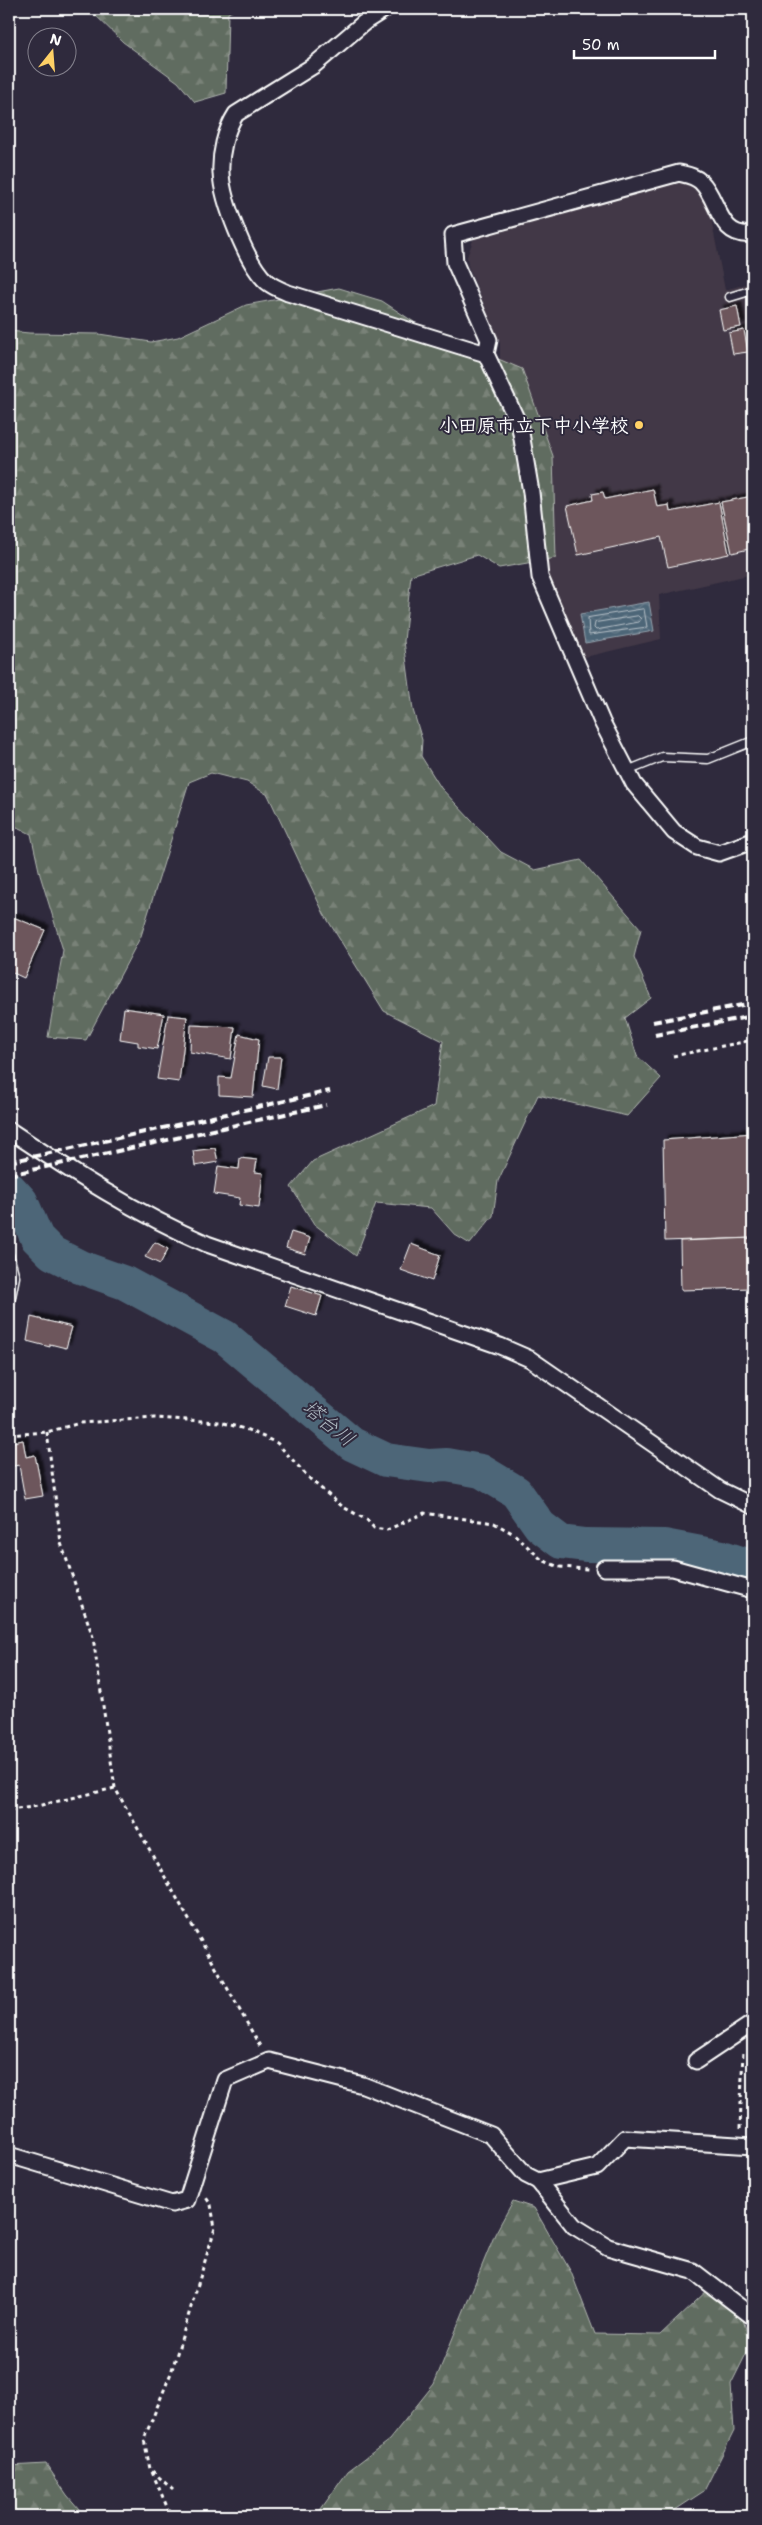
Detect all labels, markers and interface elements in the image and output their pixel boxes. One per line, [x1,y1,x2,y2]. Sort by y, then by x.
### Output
north arrow [28,28,78,78]
scale bar [574,28,716,60]
text: N [48,29,64,50]
text: 50 m [582,35,620,55]
place label: 小田原市立下中小学校 [439,413,629,438]
marker: 小田原市立下中小学校 [633,419,645,431]
water label: 塔台川 [298,1394,360,1452]

